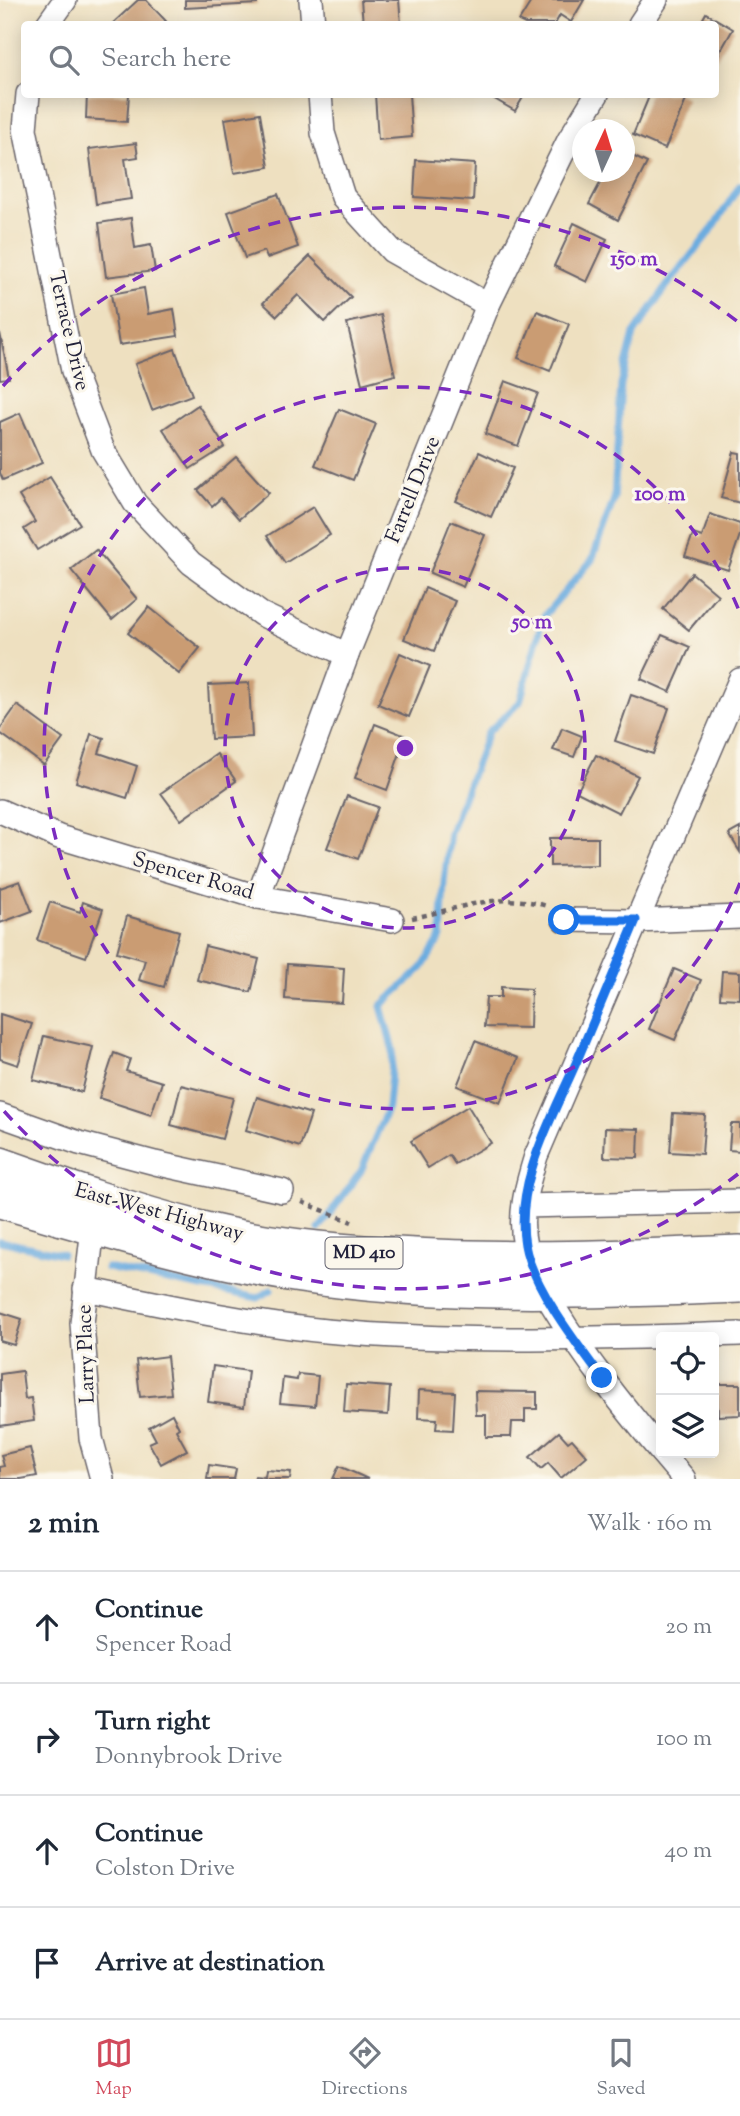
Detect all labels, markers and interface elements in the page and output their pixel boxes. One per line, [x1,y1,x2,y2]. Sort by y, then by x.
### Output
search box [21,21,719,98]
icon: search [45,41,83,79]
text: Search here [101,41,231,78]
north arrow [572,119,635,182]
text: 150 m [610,245,658,275]
street label: Terrace Drive [40,268,96,394]
street label: Farrell Drive [379,432,449,548]
text: 100 m [635,480,686,510]
text: 50 m [510,608,553,638]
centre of rings [393,736,417,760]
street label: Spencer Road [129,845,257,909]
route start [548,904,579,935]
street label: East-West Highway [71,1176,247,1250]
road number: MD 410 [326,1238,402,1268]
street label: Larry Place [70,1304,104,1404]
map controls [656,1332,719,1458]
button: locate [656,1332,719,1395]
route end [586,1362,617,1393]
button: layers [656,1395,719,1458]
text: 2 min [28,1503,100,1546]
text: Walk · 160 m [587,1508,712,1541]
text: Continue [95,1592,203,1629]
icon: ahead [28,1608,66,1646]
text: 20 m [665,1611,712,1644]
text: Spencer Road [95,1629,232,1662]
text: Turn right [95,1704,210,1741]
icon: right [28,1720,66,1758]
text: 100 m [656,1723,712,1756]
text: Donnybrook Drive [95,1741,283,1774]
text: Continue [95,1816,203,1853]
icon: ahead [28,1832,66,1870]
text: 40 m [665,1835,712,1868]
text: Colston Drive [95,1853,235,1886]
icon: arrive [28,1944,66,1982]
text: Arrive at destination [95,1945,325,1982]
tab: Map [95,2034,133,2103]
tab: Directions [322,2034,407,2103]
tab: Saved [597,2034,645,2103]

